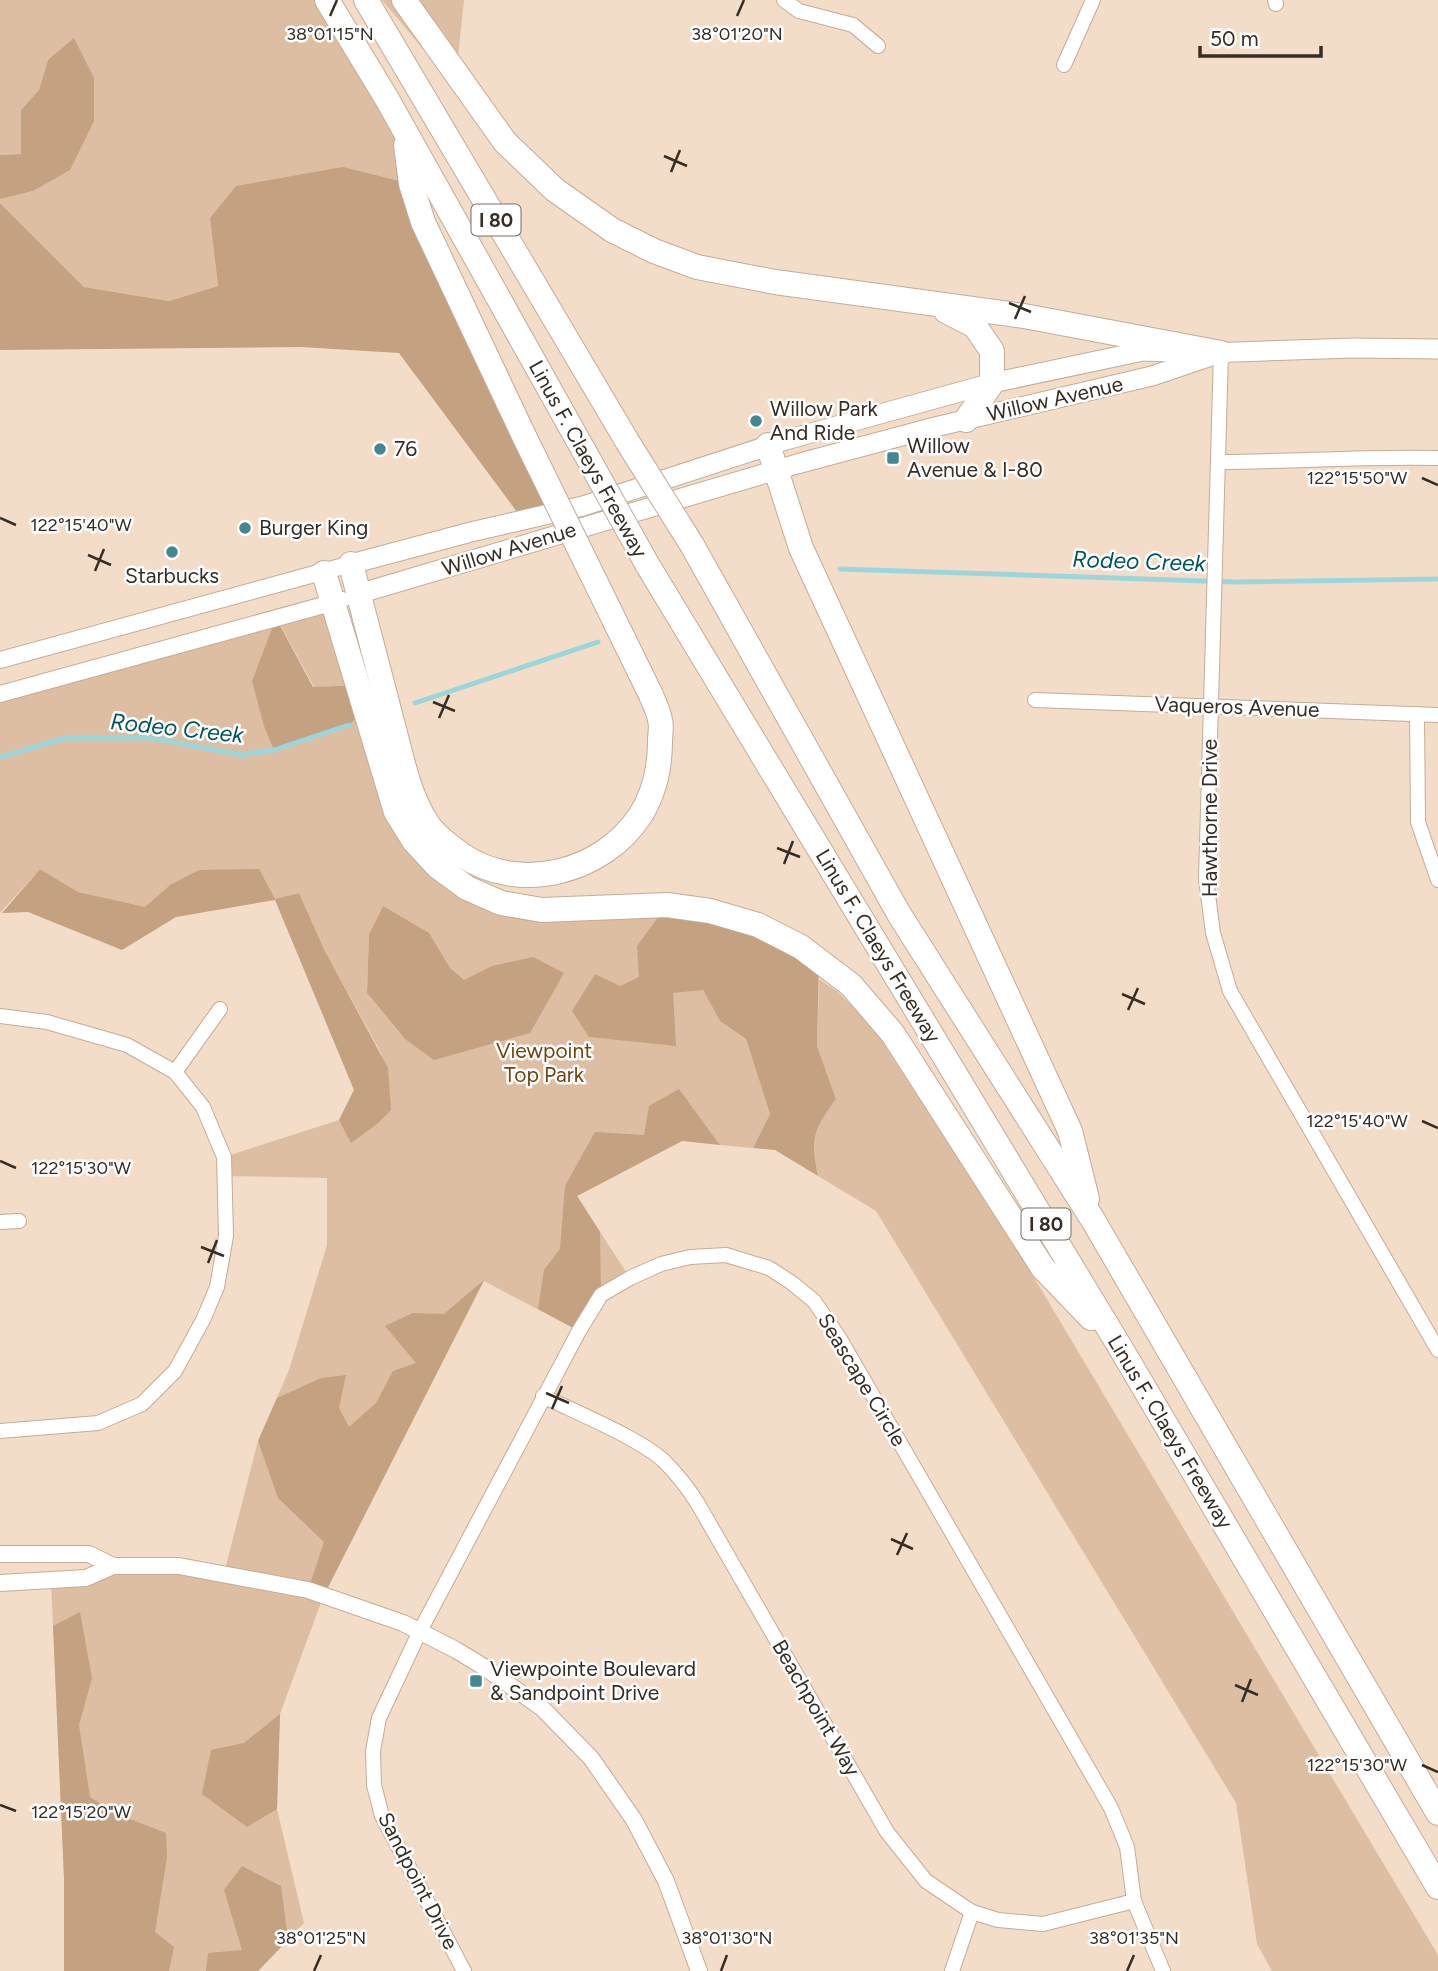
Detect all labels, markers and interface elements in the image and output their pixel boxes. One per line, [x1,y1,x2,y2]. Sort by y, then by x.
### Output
scale bar [1200,14,1321,58]
text: 38°01'15"N [286,23,374,45]
text: 38°01'20"N [691,23,783,45]
text: 50 m [1210,26,1259,51]
road number: I 80 [472,204,520,235]
street label: Linus F. Claeys Freeway [524,356,653,562]
street label: Willow Avenue [984,371,1125,426]
place label: Willow Park And Ride [770,396,879,445]
marker: Willow Park And Ride [748,413,764,429]
place label: Willow Avenue & I-80 [907,433,1043,482]
place label: 76 [394,436,417,461]
marker: 76 [372,441,388,457]
marker: Willow Avenue & I-80 [885,450,901,466]
text: 122°15'50"W [1307,467,1408,489]
text: 122°15'40"W [30,514,132,536]
place label: Burger King [259,515,368,540]
street label: Willow Avenue [439,516,579,581]
marker: Burger King [237,520,253,536]
marker: Starbucks [164,544,180,560]
water label: Rodeo Creek [1072,545,1207,577]
place label: Starbucks [125,563,219,588]
street label: Vaqueros Avenue [1154,691,1320,722]
water label: Rodeo Creek [109,707,246,749]
street label: Hawthorne Drive [1197,739,1222,897]
street label: Linus F. Claeys Freeway [811,844,946,1047]
park label: Viewpoint Top Park [496,1038,592,1087]
text: 122°15'40"W [1306,1110,1408,1132]
text: 122°15'30"W [31,1157,132,1179]
road number: I 80 [1021,1208,1070,1240]
street label: Seascape Circle [813,1309,912,1451]
street label: Linus F. Claeys Freeway [1103,1330,1238,1533]
street label: Beachpoint Way [767,1635,866,1780]
place label: Viewpointe Boulevard & Sandpoint Drive [490,1656,696,1705]
marker: Viewpointe Boulevard & Sandpoint Drive [468,1673,484,1689]
text: 122°15'30"W [1307,1754,1408,1776]
text: 122°15'20"W [31,1801,132,1823]
street label: Sandpoint Drive [373,1808,464,1953]
text: 38°01'25"N [276,1927,366,1949]
text: 38°01'30"N [681,1927,773,1949]
text: 38°01'35"N [1089,1927,1179,1949]

